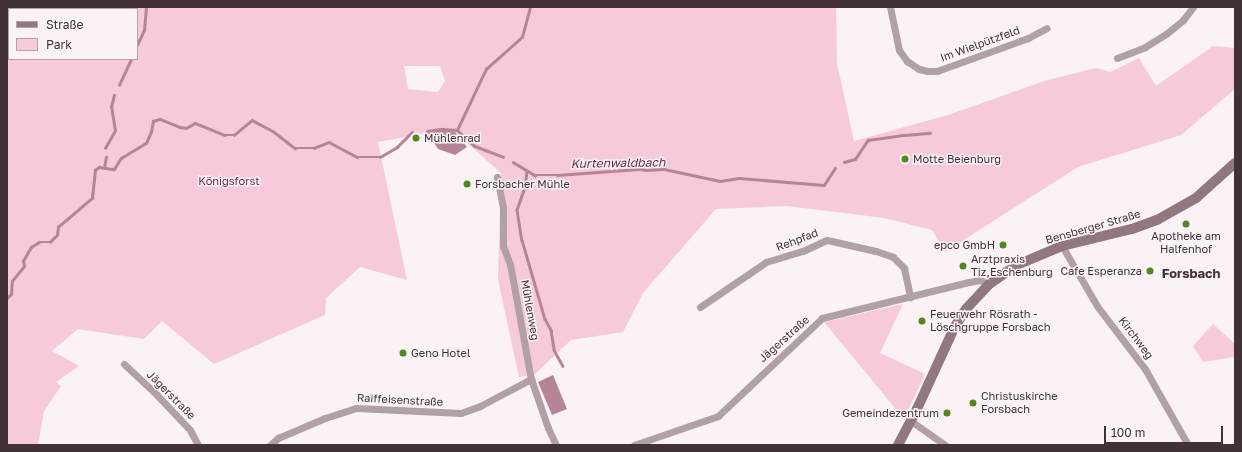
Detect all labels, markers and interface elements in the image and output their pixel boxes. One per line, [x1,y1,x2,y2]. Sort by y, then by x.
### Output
legend [8,8,138,60]
text: Straße [46,17,84,32]
street label: Im Wielpützfeld [938,24,1022,64]
text: Park [46,37,72,52]
place label: Mühlenrad [424,131,481,145]
marker: Mühlenrad [411,133,421,143]
place label: Motte Beienburg [913,152,1001,166]
marker: Motte Beienburg [900,154,910,164]
water label: Kurtenwaldbach [571,155,665,171]
park label: Königsforst [198,174,260,188]
place label: Forsbacher Mühle [475,177,570,191]
marker: Forsbacher Mühle [462,179,472,189]
street label: Bensberger Straße [1044,207,1142,247]
marker: Apotheke am Halfenhof [1181,219,1191,229]
street label: Rehpfad [774,226,820,254]
place label: Apotheke am Halfenhof [1151,230,1221,256]
place label: epco GmbH [934,238,995,252]
marker: epco GmbH [998,240,1008,250]
place label: Arztpraxis Tiz,Eschenburg [971,253,1053,279]
marker: Arztpraxis Tiz,Eschenburg [958,261,968,271]
place label: Cafe Esperanza [1061,264,1142,278]
district label: Forsbach [1162,265,1220,281]
marker: Cafe Esperanza [1145,266,1155,276]
street label: Mühlenweg [518,279,542,341]
place label: Feuerwehr Rösrath - Löschgruppe Forsbach [930,308,1051,334]
street label: Jägerstraße [756,313,812,365]
street label: Kirchweg [1116,314,1156,362]
marker: Feuerwehr Rösrath - Löschgruppe Forsbach [917,316,927,326]
place label: Geno Hotel [411,346,471,360]
marker: Geno Hotel [398,348,408,358]
street label: Jägerstraße [144,368,198,422]
place label: Christuskirche Forsbach [981,390,1058,416]
street label: Raiffeisenstraße [357,391,443,409]
marker: Christuskirche Forsbach [968,398,978,408]
place label: Gemeindezentrum [842,406,939,420]
marker: Gemeindezentrum [942,408,952,418]
scale bar [1106,418,1225,444]
text: 100 m [1111,425,1145,440]

